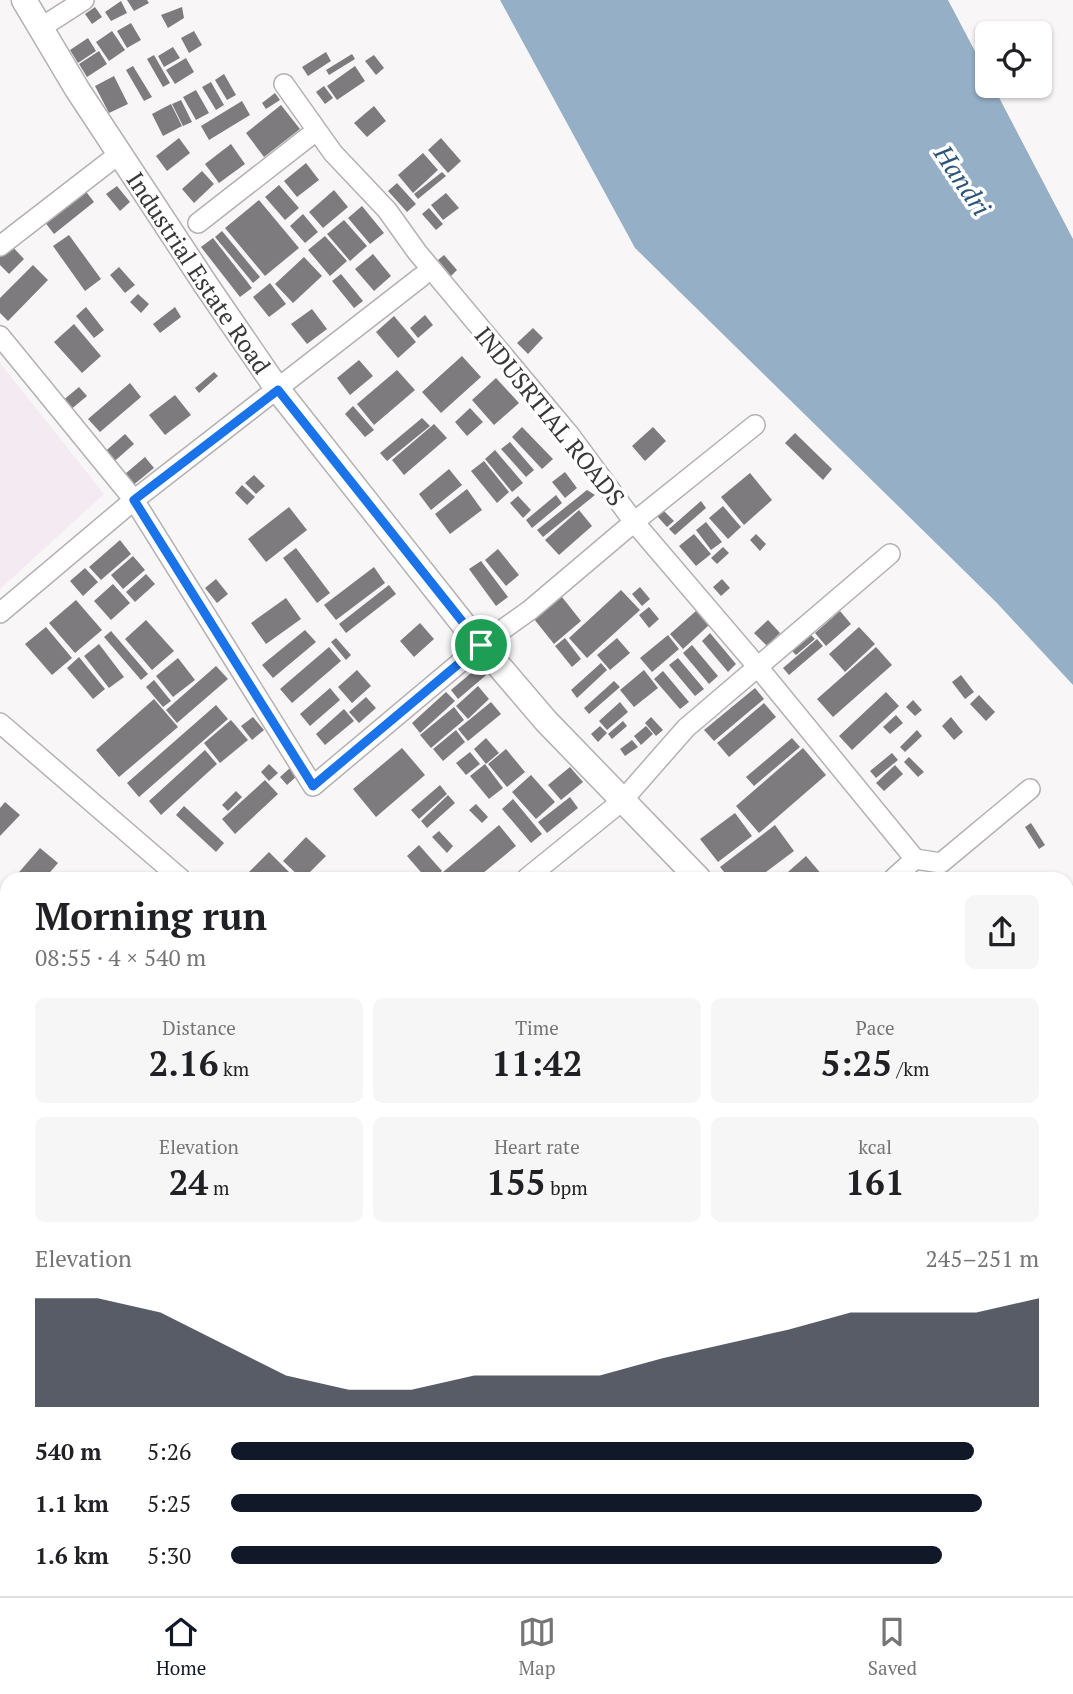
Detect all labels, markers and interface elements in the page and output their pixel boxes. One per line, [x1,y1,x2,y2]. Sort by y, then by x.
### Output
map controls [975,21,1052,98]
button: locate [975,21,1052,98]
water label: Handri [927,137,999,222]
street label: Industrial Estate Road [120,165,278,380]
street label: INDUSRTIAL ROADS [468,320,632,512]
pin [451,615,511,675]
icon: arrive [462,626,500,664]
text: Morning run [35,891,267,941]
button: share [965,895,1039,969]
text: 08:55 · 4 × 540 m [35,942,206,973]
text: Distance [162,1015,236,1040]
text: Time [515,1015,559,1040]
text: Pace [856,1015,894,1040]
text: 2.16 [149,1040,218,1086]
text: 11:42 [491,1040,583,1086]
text: 5:25 [821,1040,892,1086]
text: km [218,1056,249,1081]
text: /km [892,1056,929,1081]
text: Elevation [159,1134,239,1159]
text: Heart rate [494,1134,580,1159]
text: kcal [858,1134,892,1159]
text: 24 [169,1159,208,1205]
text: 155 [486,1159,546,1205]
text: 161 [845,1159,905,1205]
text: m [208,1175,229,1200]
text: bpm [546,1175,588,1200]
text: Elevation [35,1243,132,1274]
text: 245–251 m [926,1243,1039,1274]
text: 540 m [35,1436,101,1467]
text: 5:26 [147,1436,191,1467]
text: 1.1 km [35,1488,109,1519]
text: 5:25 [147,1488,191,1519]
text: 1.6 km [35,1540,109,1571]
text: 5:30 [147,1540,191,1571]
tab: Home [156,1613,206,1680]
tab: Map [518,1613,556,1680]
tab: Saved [868,1613,917,1680]

